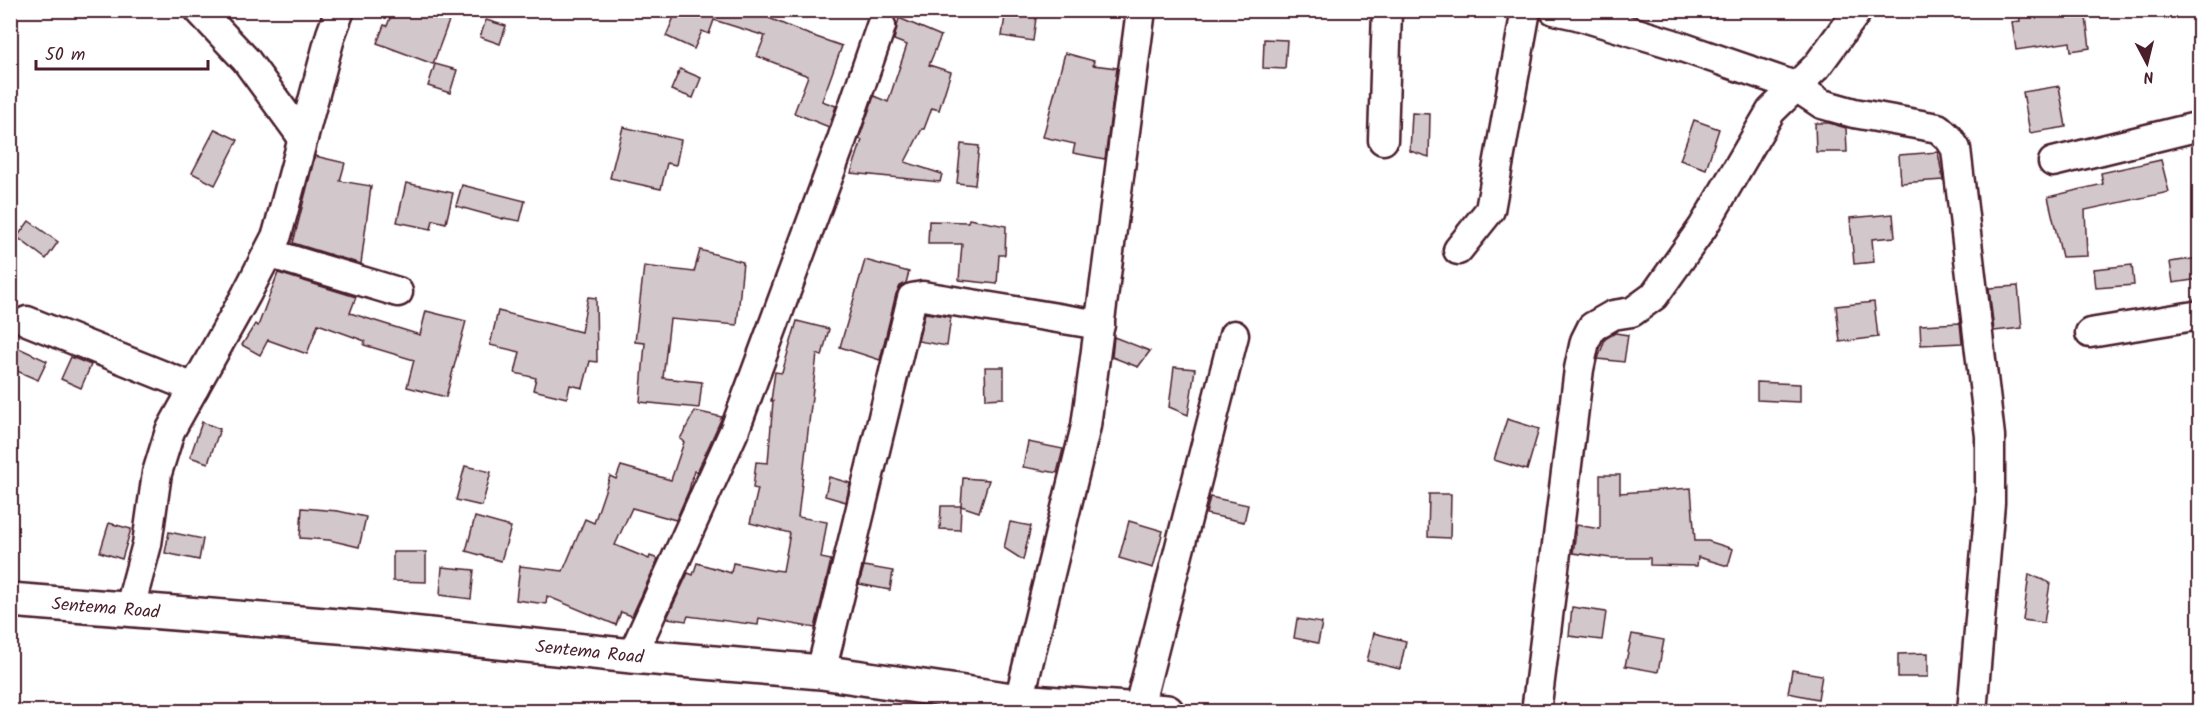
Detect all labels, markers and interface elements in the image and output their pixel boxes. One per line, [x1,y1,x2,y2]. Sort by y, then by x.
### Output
scale bar [36,33,208,71]
north arrow [2117,33,2177,93]
text: 50 m [45,41,85,70]
text: N [2142,63,2155,89]
street label: Sentema Road [50,590,162,628]
street label: Sentema Road [534,633,646,673]

